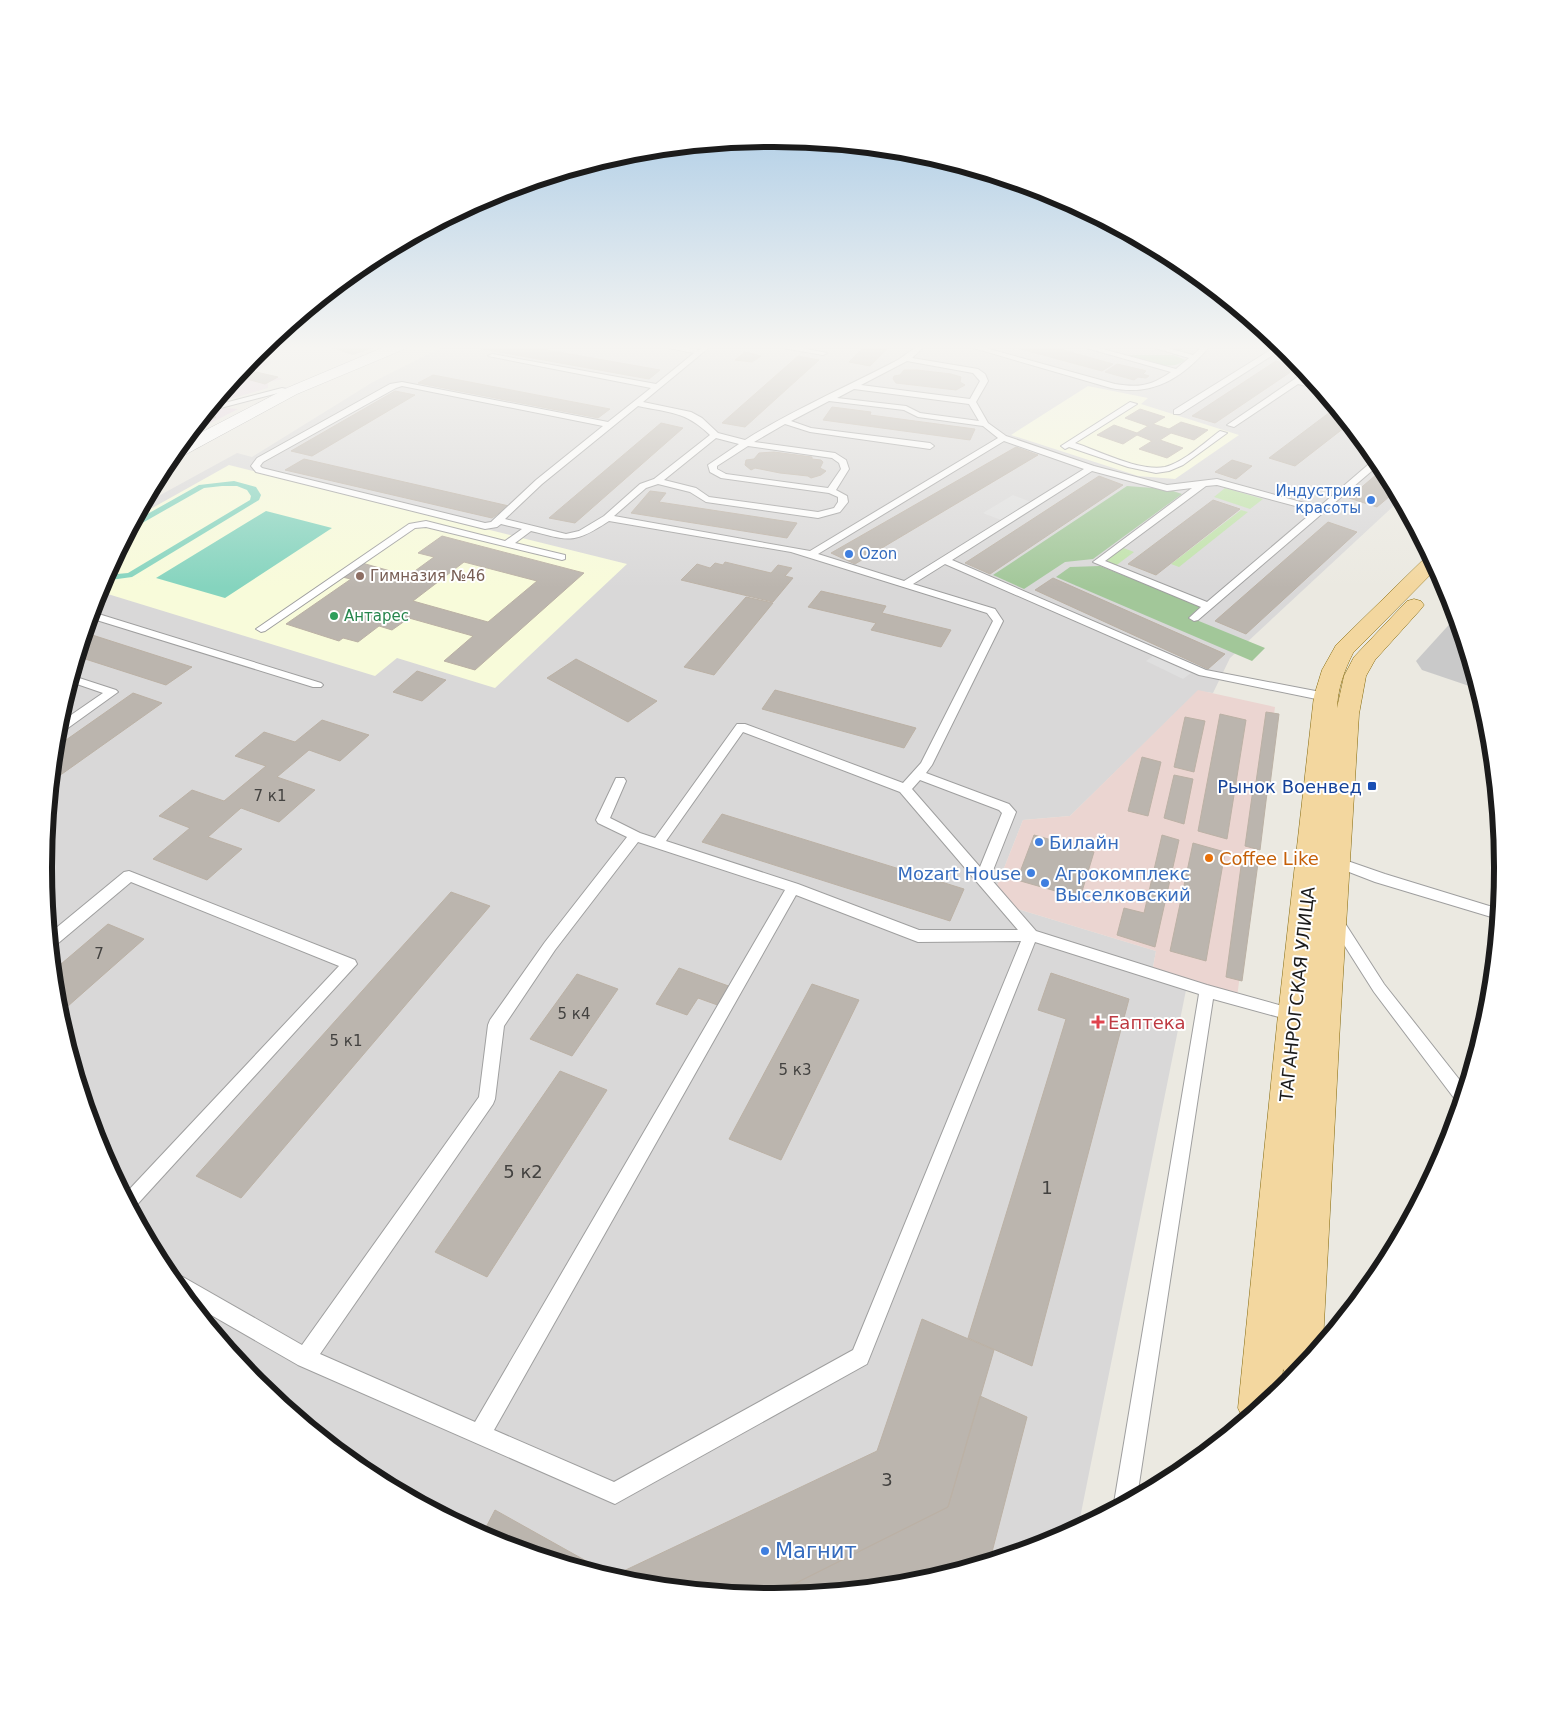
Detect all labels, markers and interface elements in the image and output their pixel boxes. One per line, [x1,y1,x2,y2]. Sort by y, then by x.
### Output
place label: Индустрия красоты [1275,482,1361,517]
marker: Индустрия красоты [1365,494,1377,506]
place label: Ozon [859,545,897,563]
marker: Ozon [843,548,855,560]
place label: Гимназия №46 [370,567,485,585]
marker: Гимназия №46 [354,570,366,582]
place label: Антарес [344,607,409,625]
marker: Антарес [328,610,340,622]
place label: Рынок Военвед [1217,776,1362,797]
marker: Рынок Военвед [1366,780,1378,792]
house number: 7 к1 [254,787,286,805]
place label: Билайн [1049,832,1119,853]
marker: Билайн [1033,836,1045,848]
place label: Coffee Like [1219,848,1319,869]
marker: Coffee Like [1203,852,1215,864]
place label: Mozart House [897,863,1021,884]
place label: Агрокомплекс Выселковский [1055,863,1191,905]
marker: Mozart House [1025,867,1037,879]
marker: Агрокомплекс Выселковский [1039,877,1051,889]
street label: ТАГАНРОГСКАЯ УЛИЦА [1275,885,1319,1104]
house number: 7 [94,945,104,963]
house number: 5 к4 [558,1005,590,1023]
place label: Еаптека [1108,1012,1186,1033]
marker: Еаптека [1092,1016,1104,1028]
house number: 5 к1 [330,1032,362,1050]
house number: 5 к3 [779,1061,811,1079]
house number: 5 к2 [503,1161,543,1182]
house number: 1 [1041,1177,1053,1198]
house number: 3 [881,1469,893,1490]
place label: Магнит [775,1539,857,1563]
marker: Магнит [759,1545,771,1557]

